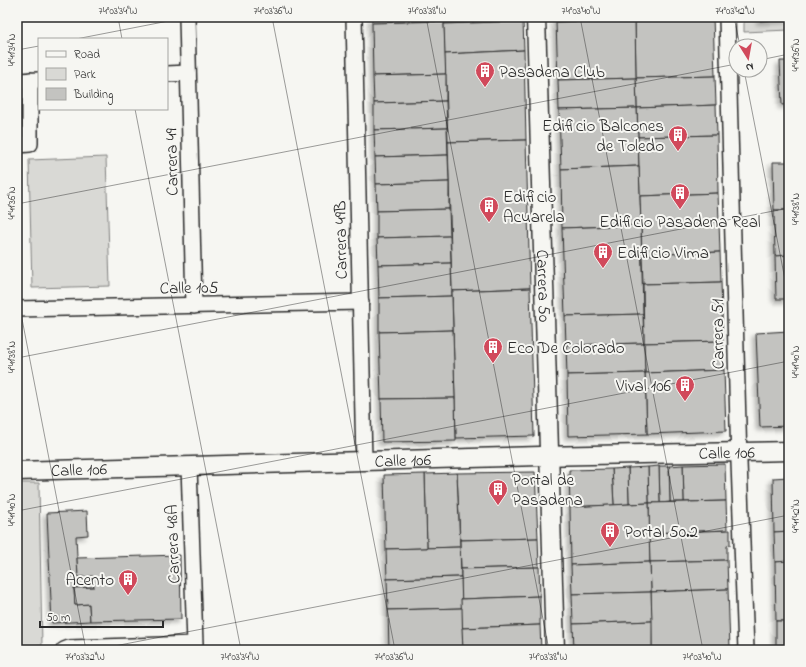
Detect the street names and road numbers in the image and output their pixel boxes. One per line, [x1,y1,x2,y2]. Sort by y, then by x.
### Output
street label: Carrera 49 [159,128,186,196]
street label: Carrera 49B [328,200,355,280]
street label: Carrera 50 [529,249,556,323]
street label: Calle 105 [160,275,219,302]
street label: Carrera 51 [705,298,732,369]
street label: Calle 106 [698,441,756,467]
street label: Calle 106 [374,448,432,475]
street label: Calle 106 [50,457,108,484]
street label: Carrera 48A [160,504,187,584]

